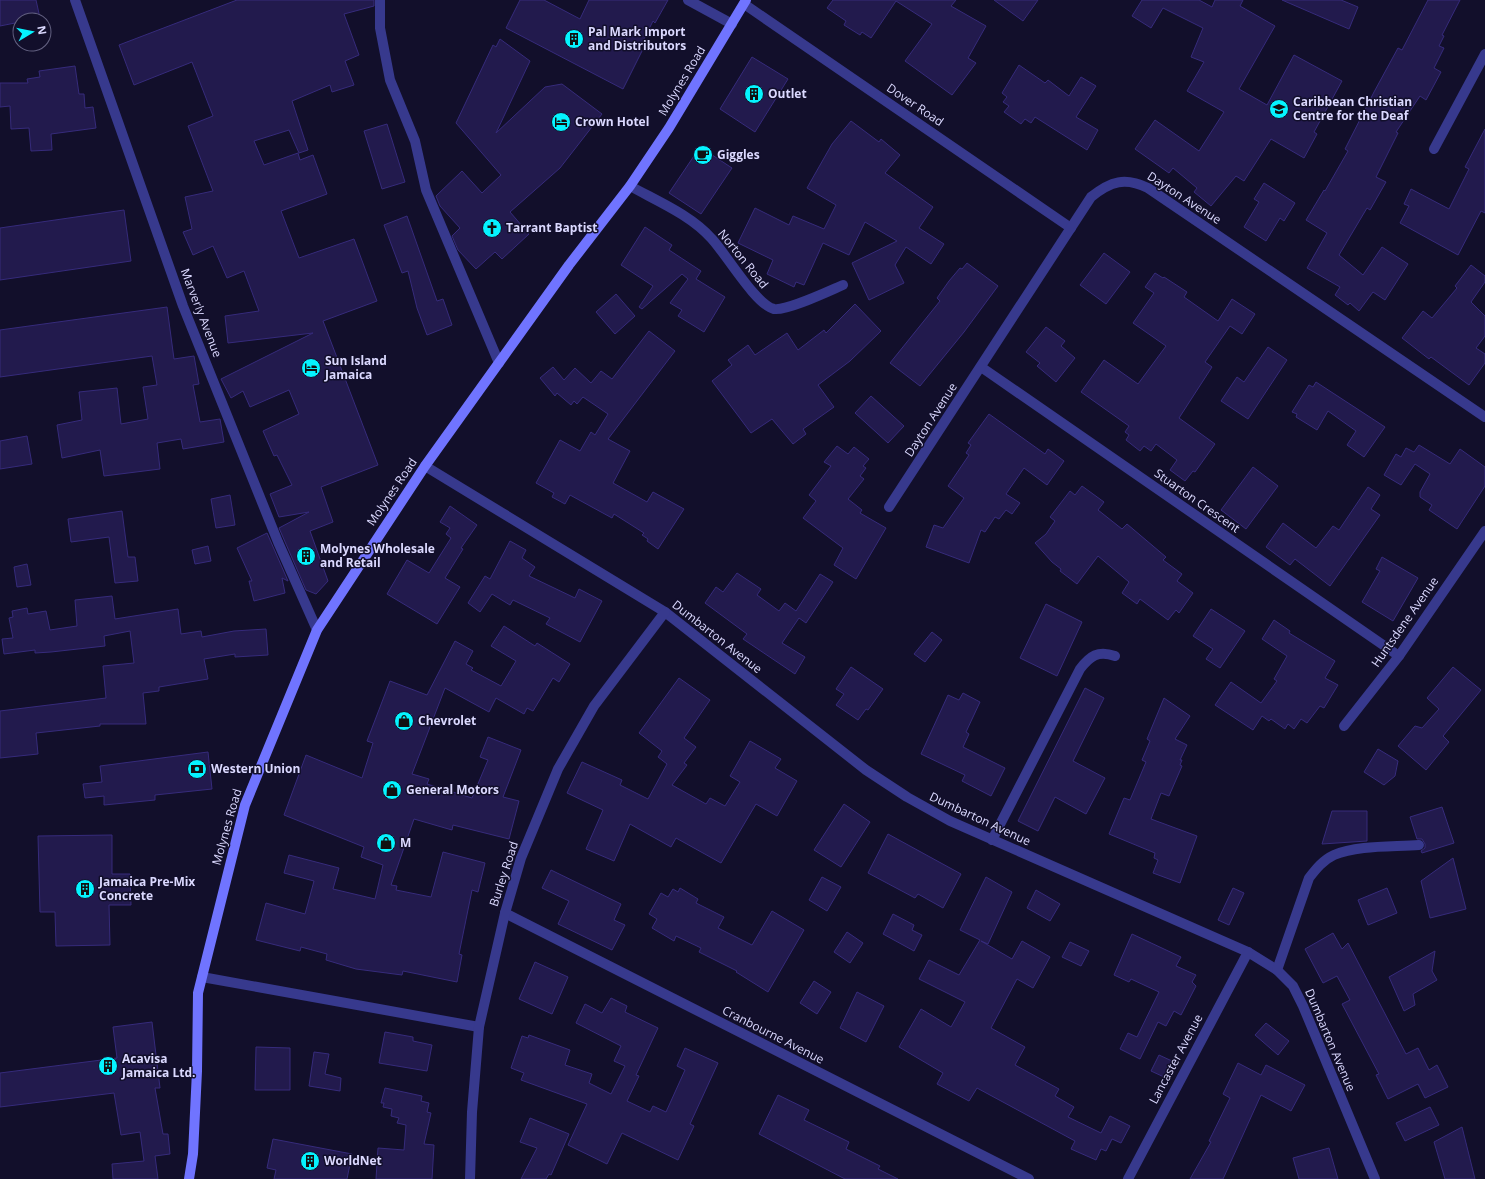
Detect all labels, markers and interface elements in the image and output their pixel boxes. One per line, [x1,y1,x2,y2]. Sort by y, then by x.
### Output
north arrow [12,12,52,52]
place label: Pal Mark Import and Distributors [588,23,686,54]
text: N [34,24,51,36]
building icon: Pal Mark Import and Distributors [563,28,585,50]
street label: Molynes Road [654,43,709,119]
street label: Dover Road [883,79,947,130]
building icon: Outlet [743,83,765,105]
place label: Outlet [768,85,807,102]
place label: Caribbean Christian Centre for the Deaf [1293,93,1412,124]
school or university icon: Caribbean Christian Centre for the Deaf [1268,98,1290,120]
hotel icon: Crown Hotel [550,111,572,133]
place label: Crown Hotel [575,113,649,130]
cafe icon: Giggles [692,144,714,166]
place label: Giggles [717,146,760,163]
street label: Dayton Avenue [1144,167,1225,228]
church icon: Tarrant Baptist [481,217,503,239]
place label: Tarrant Baptist [506,219,598,236]
street label: Norton Road [714,225,773,292]
street label: Marverly Avenue [177,266,226,360]
place label: Sun Island Jamaica [324,352,387,383]
hotel icon: Sun Island Jamaica [300,357,322,379]
street label: Dayton Avenue [900,379,961,460]
street label: Molynes Road [363,454,421,529]
street label: Stuarton Crescent [1151,465,1243,536]
place label: Molynes Wholesale and Retail [320,540,435,571]
building icon: Molynes Wholesale and Retail [295,545,317,567]
street label: Huntsdene Avenue [1367,573,1442,670]
street label: Dumbarton Avenue [669,596,766,677]
shop icon: Chevrolet [393,710,415,732]
place label: Chevrolet [418,712,476,729]
bank icon: Western Union [186,758,208,780]
place label: Western Union [211,760,300,777]
shop icon: General Motors [381,779,403,801]
place label: General Motors [406,781,499,798]
street label: Molynes Road [208,787,246,867]
street label: Dumbarton Avenue [927,788,1034,850]
shop icon: M [375,832,397,854]
place label: M [400,834,411,851]
street label: Burley Road [485,839,522,909]
place label: Jamaica Pre-Mix Concrete [98,873,195,904]
building icon: Jamaica Pre-Mix Concrete [74,878,96,900]
street label: Dumbarton Avenue [1301,986,1360,1094]
street label: Cranbourne Avenue [719,1001,827,1068]
street label: Lancaster Avenue [1145,1011,1206,1107]
place label: Acavisa Jamaica Ltd. [121,1050,195,1081]
building icon: Acavisa Jamaica Ltd. [97,1055,119,1077]
building icon: WorldNet [299,1150,321,1172]
place label: WorldNet [324,1152,382,1169]

